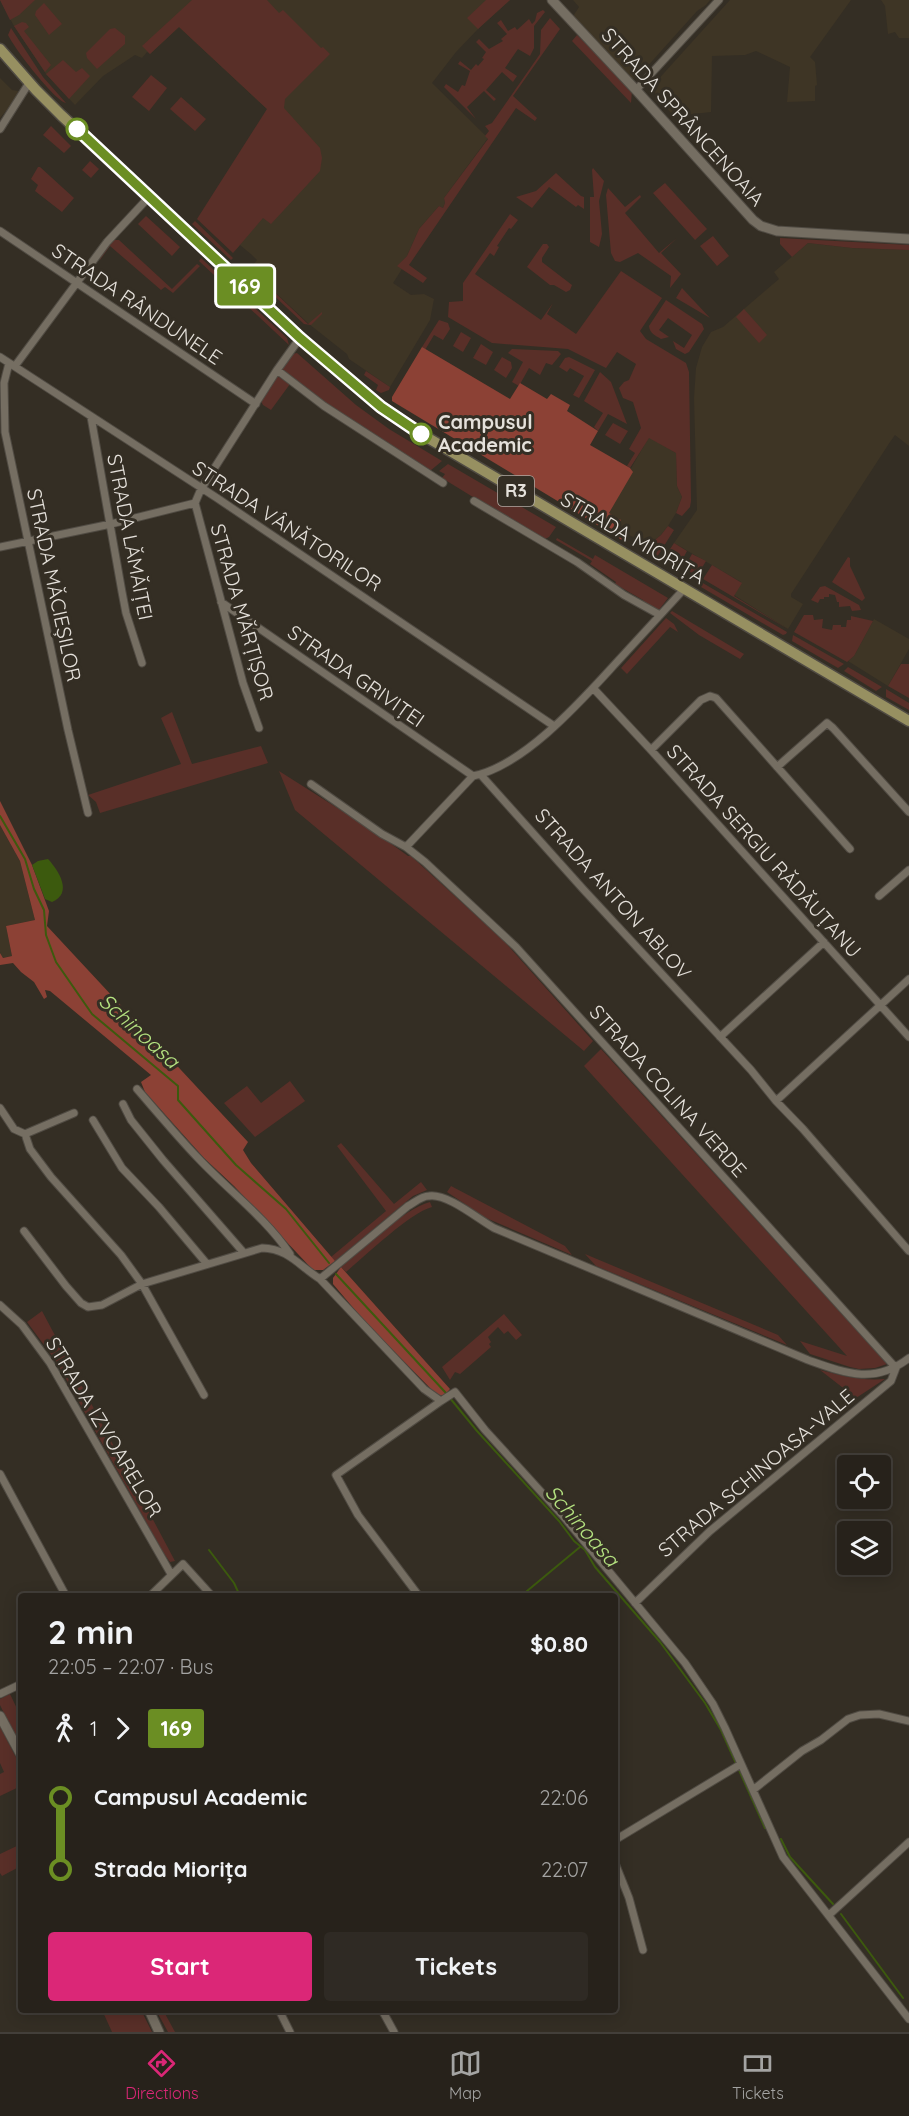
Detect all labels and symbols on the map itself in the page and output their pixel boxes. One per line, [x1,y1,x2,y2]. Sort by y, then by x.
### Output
street label: STRADA SPRÂNCENOAIA [597,22,770,211]
unlabelled marker [66,118,88,140]
street label: STRADA RÂNDUNELE [47,237,227,370]
line badge: 169 [210,266,280,306]
place label: Campusul Academic [438,409,533,457]
marker: Campusul Academic [410,423,432,445]
street label: STRADA LĂMĂIȚEI [102,452,159,622]
street label: STRADA VÂNĂTORILOR [188,455,387,596]
road number: R3 [498,476,534,506]
street label: STRADA MĂCIEȘILOR [22,486,87,684]
street label: STRADA MIORIȚA [557,486,710,589]
street label: STRADA MĂRȚIȘOR [205,521,280,703]
street label: STRADA GRIVIȚEI [283,619,430,732]
street label: STRADA SERGIU RĂDĂUȚANU [662,739,867,963]
street label: STRADA ANTON ABLOV [530,803,697,984]
water label: Schinoasa [94,987,186,1074]
street label: STRADA COLINA VERDE [584,999,752,1182]
street label: STRADA IZVOARELOR [41,1332,168,1521]
street label: STRADA SCHINOASA-VALE [653,1383,859,1562]
water label: Schinoasa [540,1479,626,1572]

